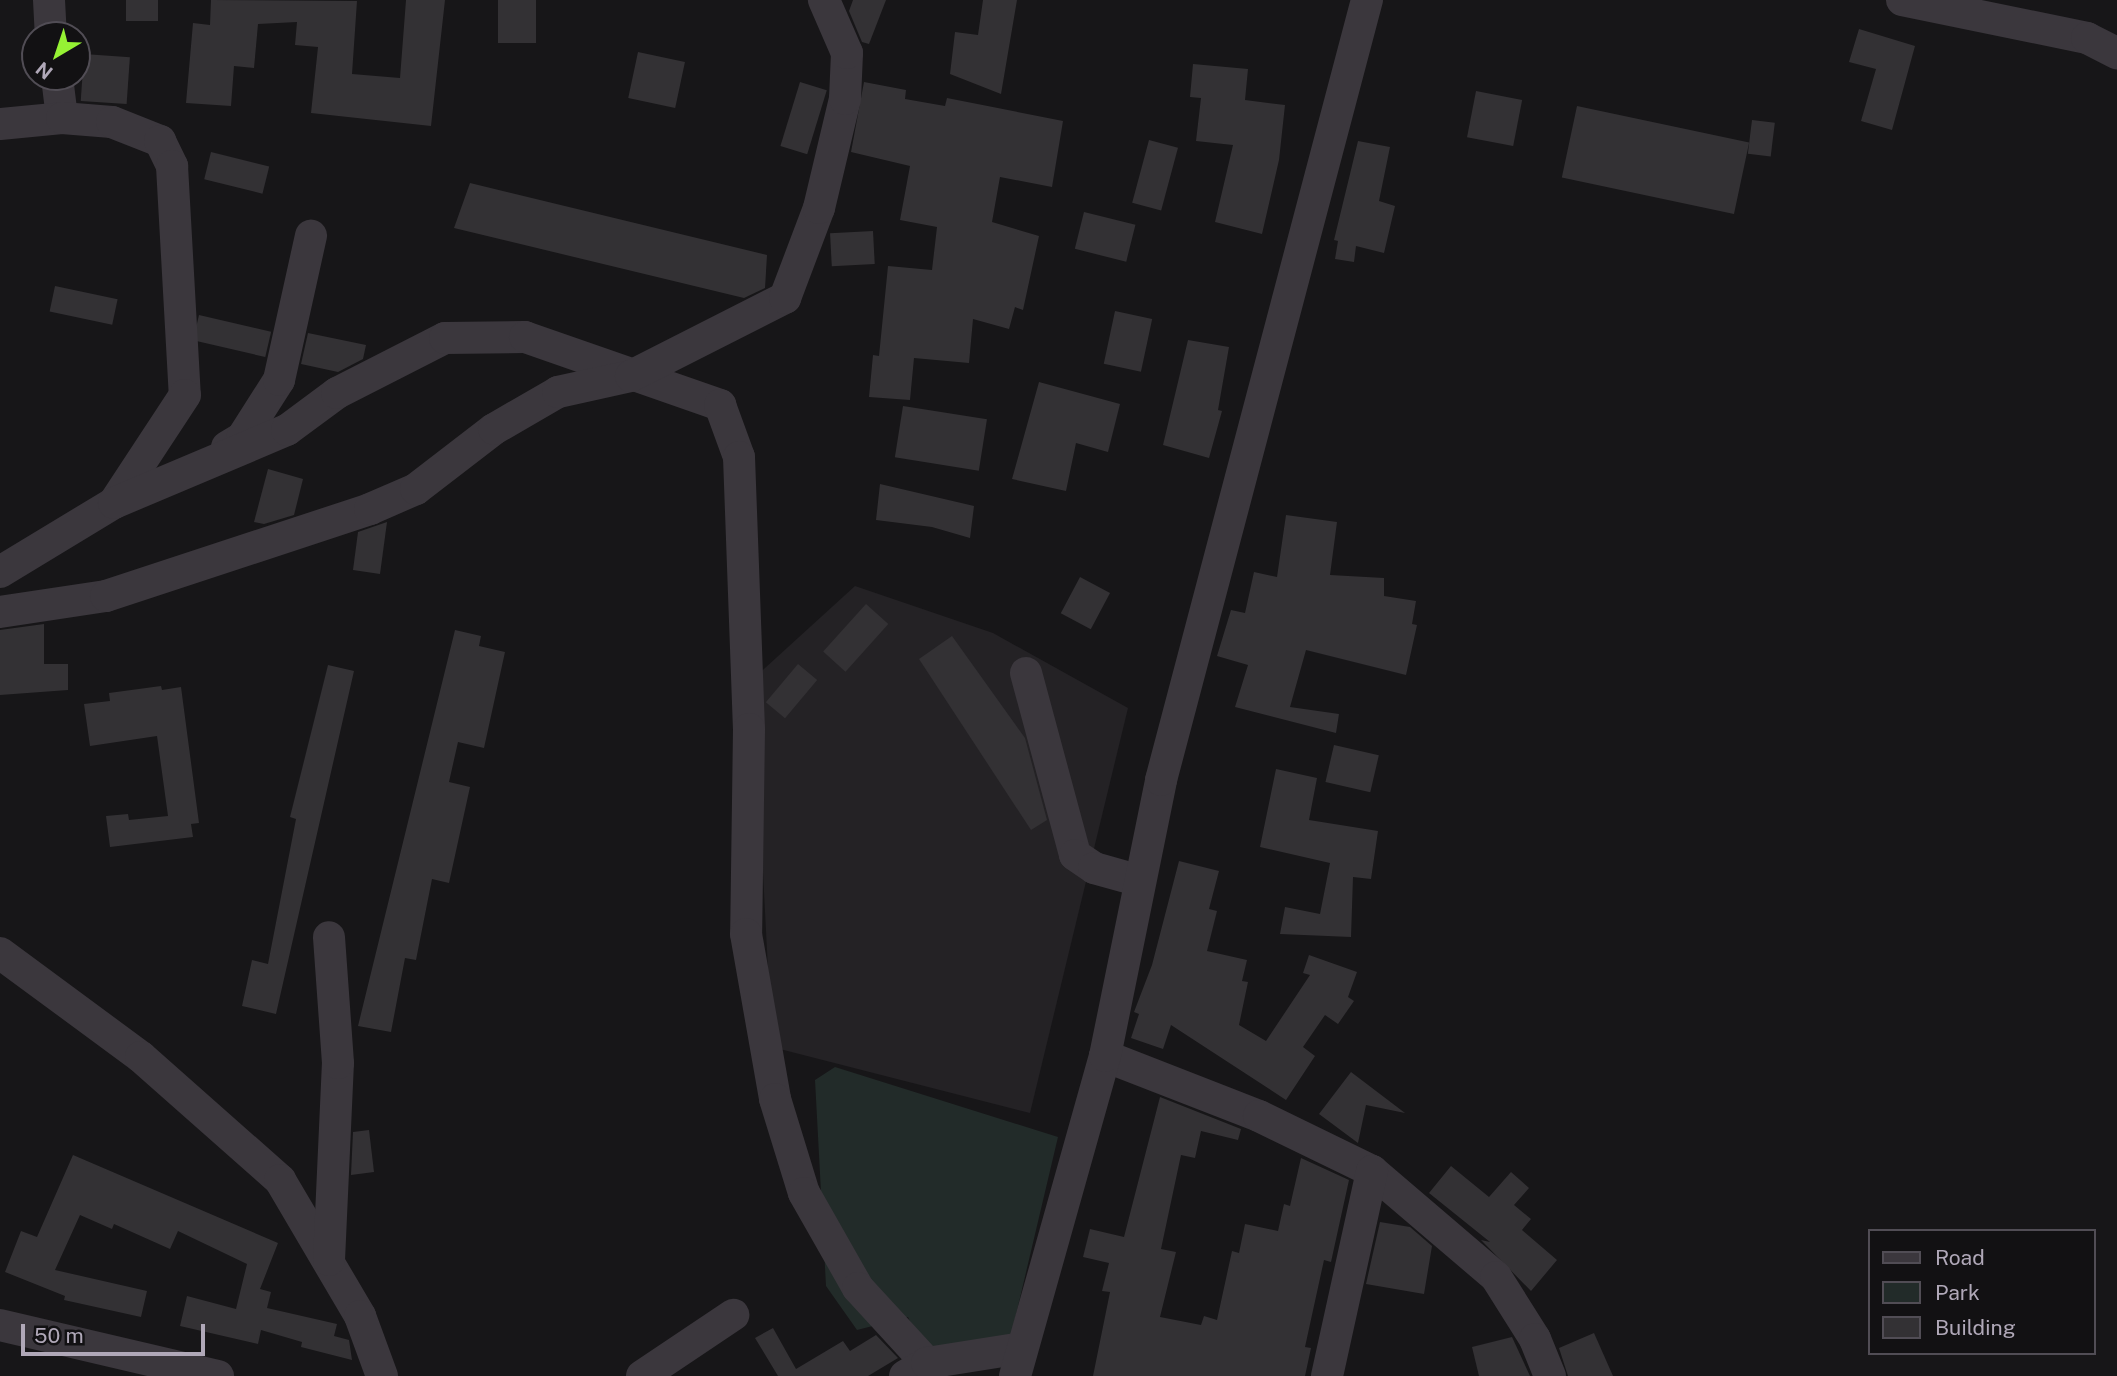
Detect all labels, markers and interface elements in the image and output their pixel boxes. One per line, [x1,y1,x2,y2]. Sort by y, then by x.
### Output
north arrow [21,21,91,91]
text: N [31,58,57,84]
legend [1868,1229,2096,1355]
text: Road [1935,1245,1985,1270]
text: Park [1935,1280,1980,1305]
scale bar [24,1310,208,1354]
text: Building [1935,1315,2016,1340]
text: 50 m [34,1323,84,1348]

